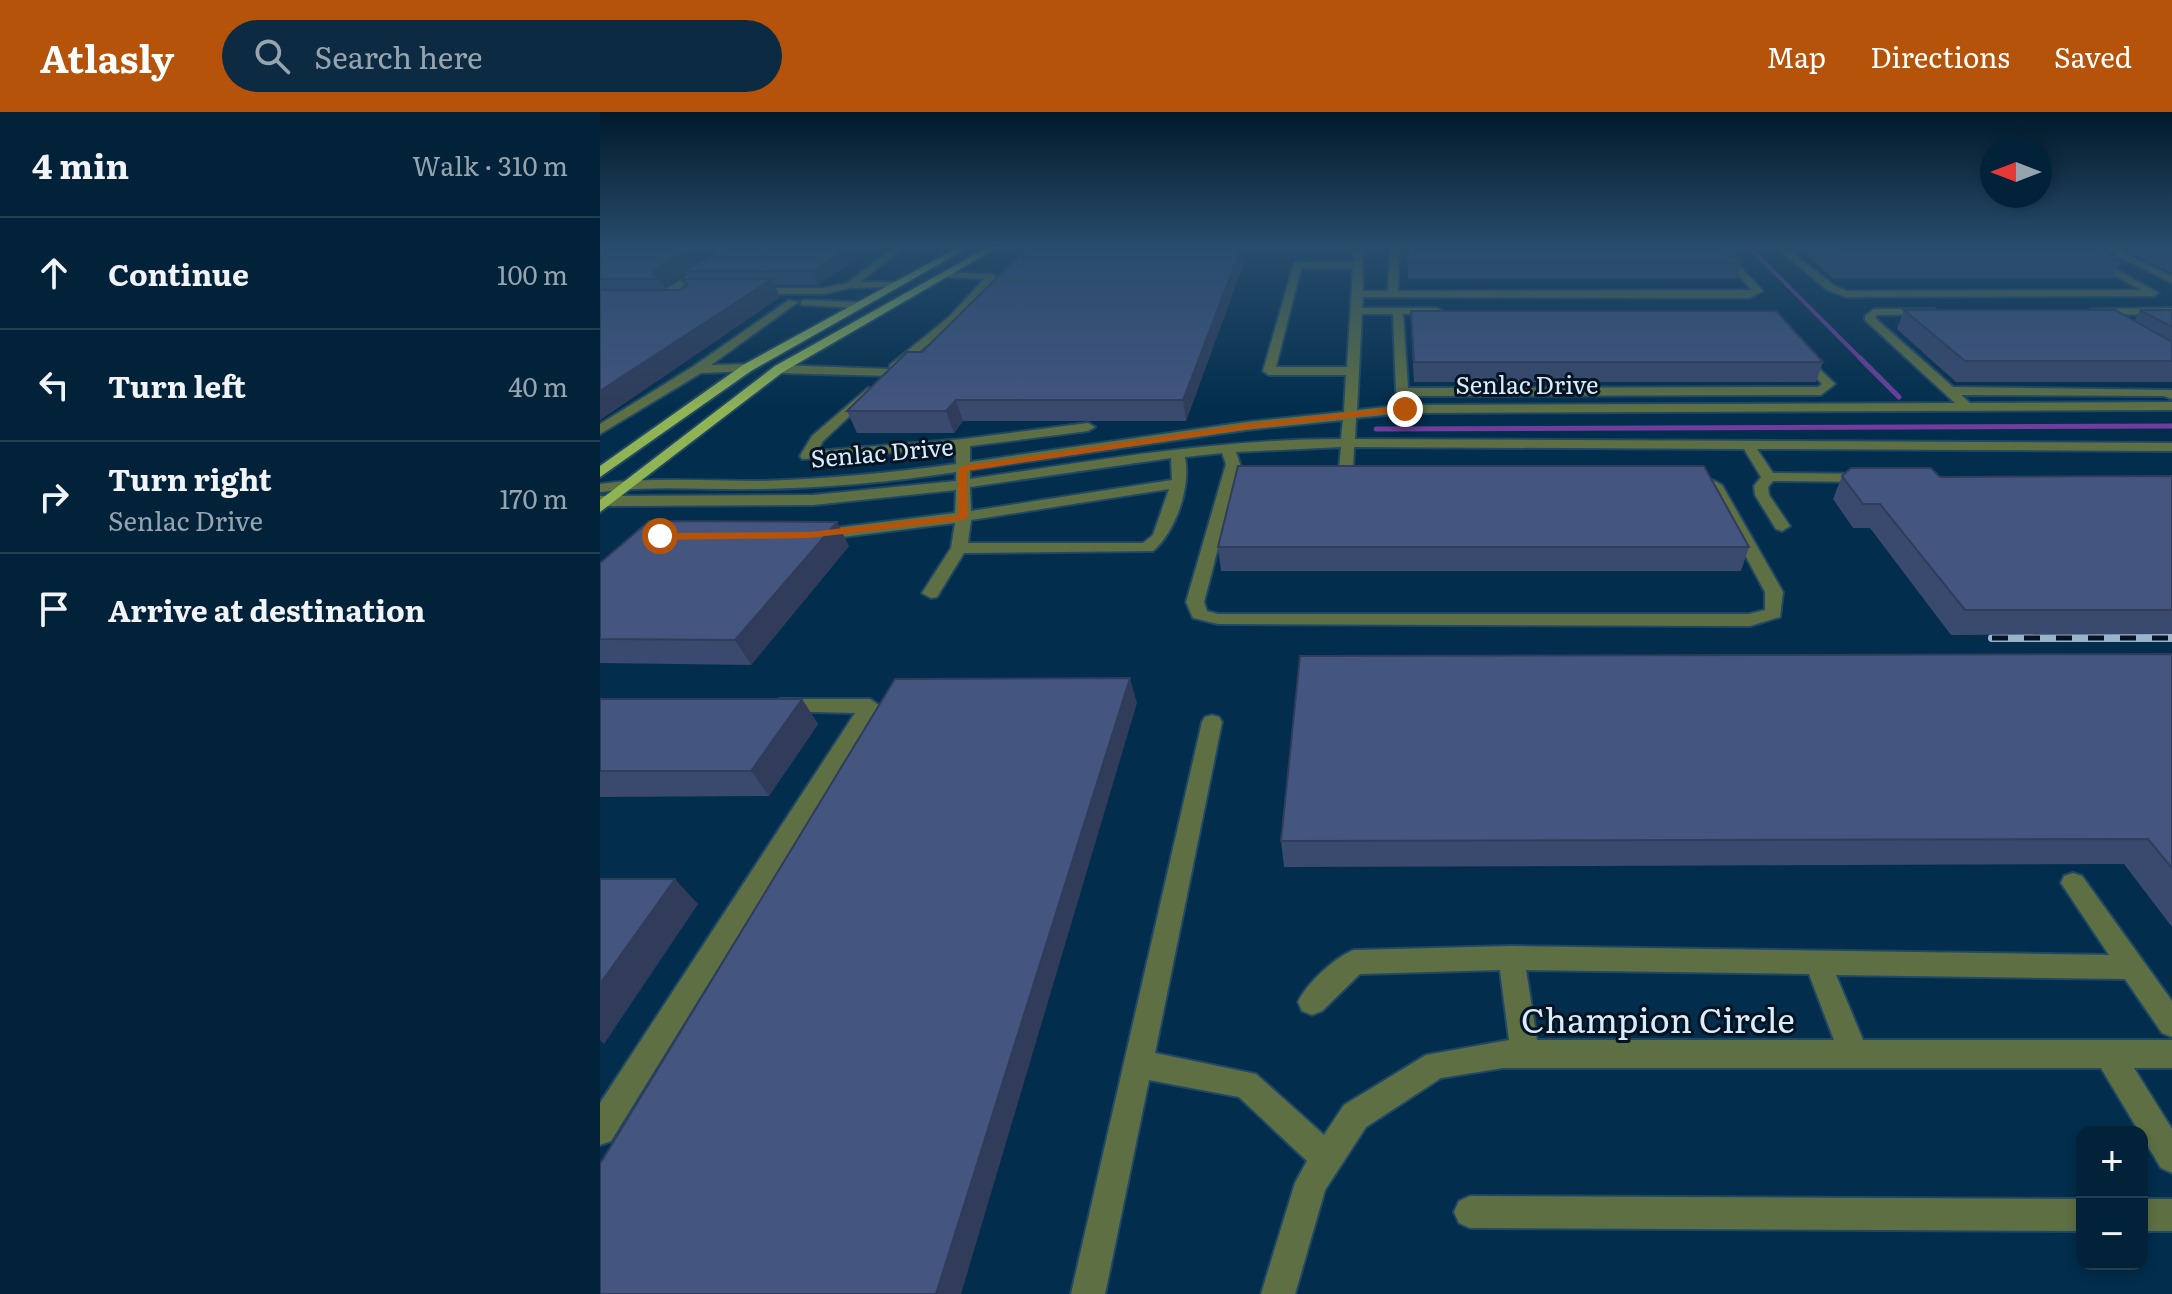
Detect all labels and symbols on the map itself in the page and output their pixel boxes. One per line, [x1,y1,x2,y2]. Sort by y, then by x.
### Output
north arrow [1980,136,2052,208]
street label: Senlac Drive [1455,366,1599,401]
route end [1387,391,1423,427]
street label: Senlac Drive [809,427,955,475]
route start [642,518,678,554]
street label: Champion Circle [1521,993,1795,1043]

